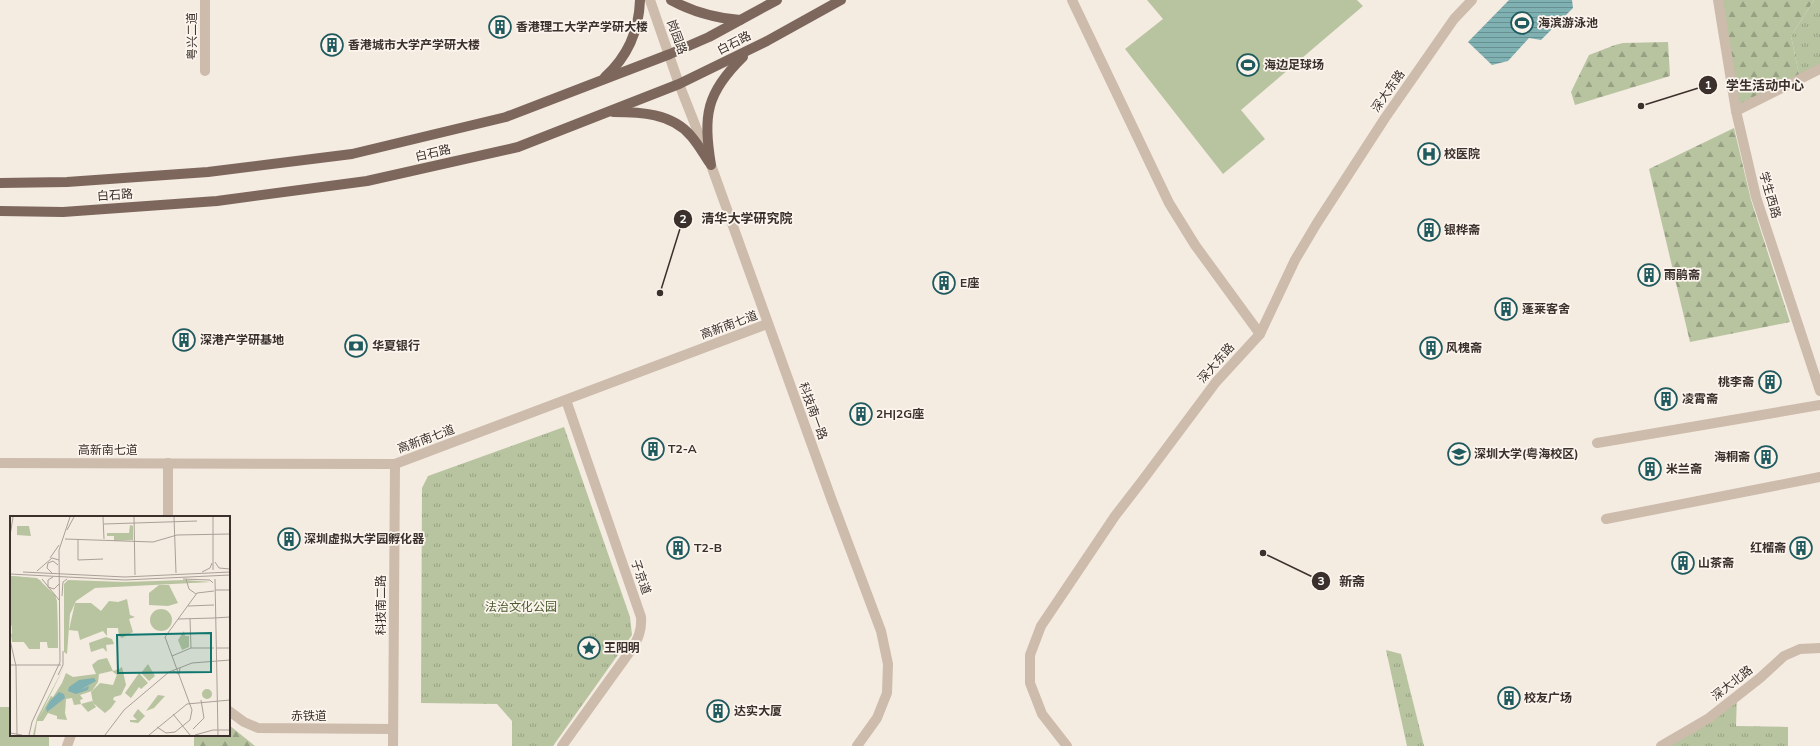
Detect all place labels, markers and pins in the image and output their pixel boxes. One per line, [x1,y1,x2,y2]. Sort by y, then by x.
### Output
sports icon: 海滨游泳池 [1509,10,1535,36]
building icon: 香港理工大学产学研大楼 [487,14,513,40]
place label: 海滨游泳池 [1538,15,1598,31]
place label: 香港理工大学产学研大楼 [516,19,648,35]
building icon: 香港城市大学产学研大楼 [319,32,345,58]
place label: 香港城市大学产学研大楼 [348,37,480,53]
sports icon: 海边足球场 [1235,52,1261,78]
place label: 海边足球场 [1264,57,1324,73]
callout: 学生活动中心 [1698,73,1812,98]
hospital icon: 校医院 [1416,141,1442,167]
place label: 校医院 [1444,146,1480,162]
callout: 清华大学研究院 [673,206,800,231]
building icon: 银桦斋 [1416,217,1442,243]
place label: 银桦斋 [1444,222,1480,238]
building icon: 雨鹃斋 [1636,262,1662,288]
place label: 雨鹃斋 [1664,267,1700,283]
building icon: E座 [931,270,957,296]
place label: E座 [960,275,979,291]
building icon: 蓬莱客舍 [1493,296,1519,322]
place label: 蓬莱客舍 [1522,301,1570,317]
building icon: 深港产学研基地 [171,327,197,353]
place label: 深港产学研基地 [200,332,284,348]
bank icon: 华夏银行 [343,333,369,359]
building icon: 风槐斋 [1418,335,1444,361]
place label: 华夏银行 [372,338,420,354]
place label: 风槐斋 [1446,340,1482,356]
building icon: 桃李斋 [1757,369,1783,395]
place label: 桃李斋 [1718,374,1754,390]
building icon: 凌霄斋 [1653,386,1679,412]
place label: 凌霄斋 [1682,391,1718,407]
building icon: 2H|2G座 [848,401,874,427]
place label: 2H|2G座 [876,406,924,422]
building icon: T2-A [640,436,666,462]
place label: T2-A [668,441,697,457]
school or university icon: 深圳大学(粤海校区) [1446,441,1472,467]
building icon: 海桐斋 [1753,444,1779,470]
place label: 深圳大学(粤海校区) [1474,446,1579,462]
place label: 海桐斋 [1714,449,1750,465]
building icon: 米兰斋 [1637,456,1663,482]
place label: 米兰斋 [1666,461,1702,477]
building icon: 深圳虚拟大学园孵化器 [276,526,302,552]
place label: 深圳虚拟大学园孵化器 [304,531,425,547]
building icon: T2-B [665,535,691,561]
building icon: 红榴斋 [1788,535,1814,561]
place label: T2-B [694,540,722,556]
place label: 红榴斋 [1750,540,1786,556]
building icon: 山茶斋 [1670,550,1696,576]
place label: 山茶斋 [1698,555,1734,571]
callout: 新斋 [1311,569,1373,594]
place icon: 王阳明 [576,635,602,661]
place label: 王阳明 [604,640,640,656]
building icon: 校友广场 [1496,685,1522,711]
place label: 校友广场 [1524,690,1572,706]
building icon: 达实大厦 [705,698,731,724]
place label: 达实大厦 [734,703,782,719]

